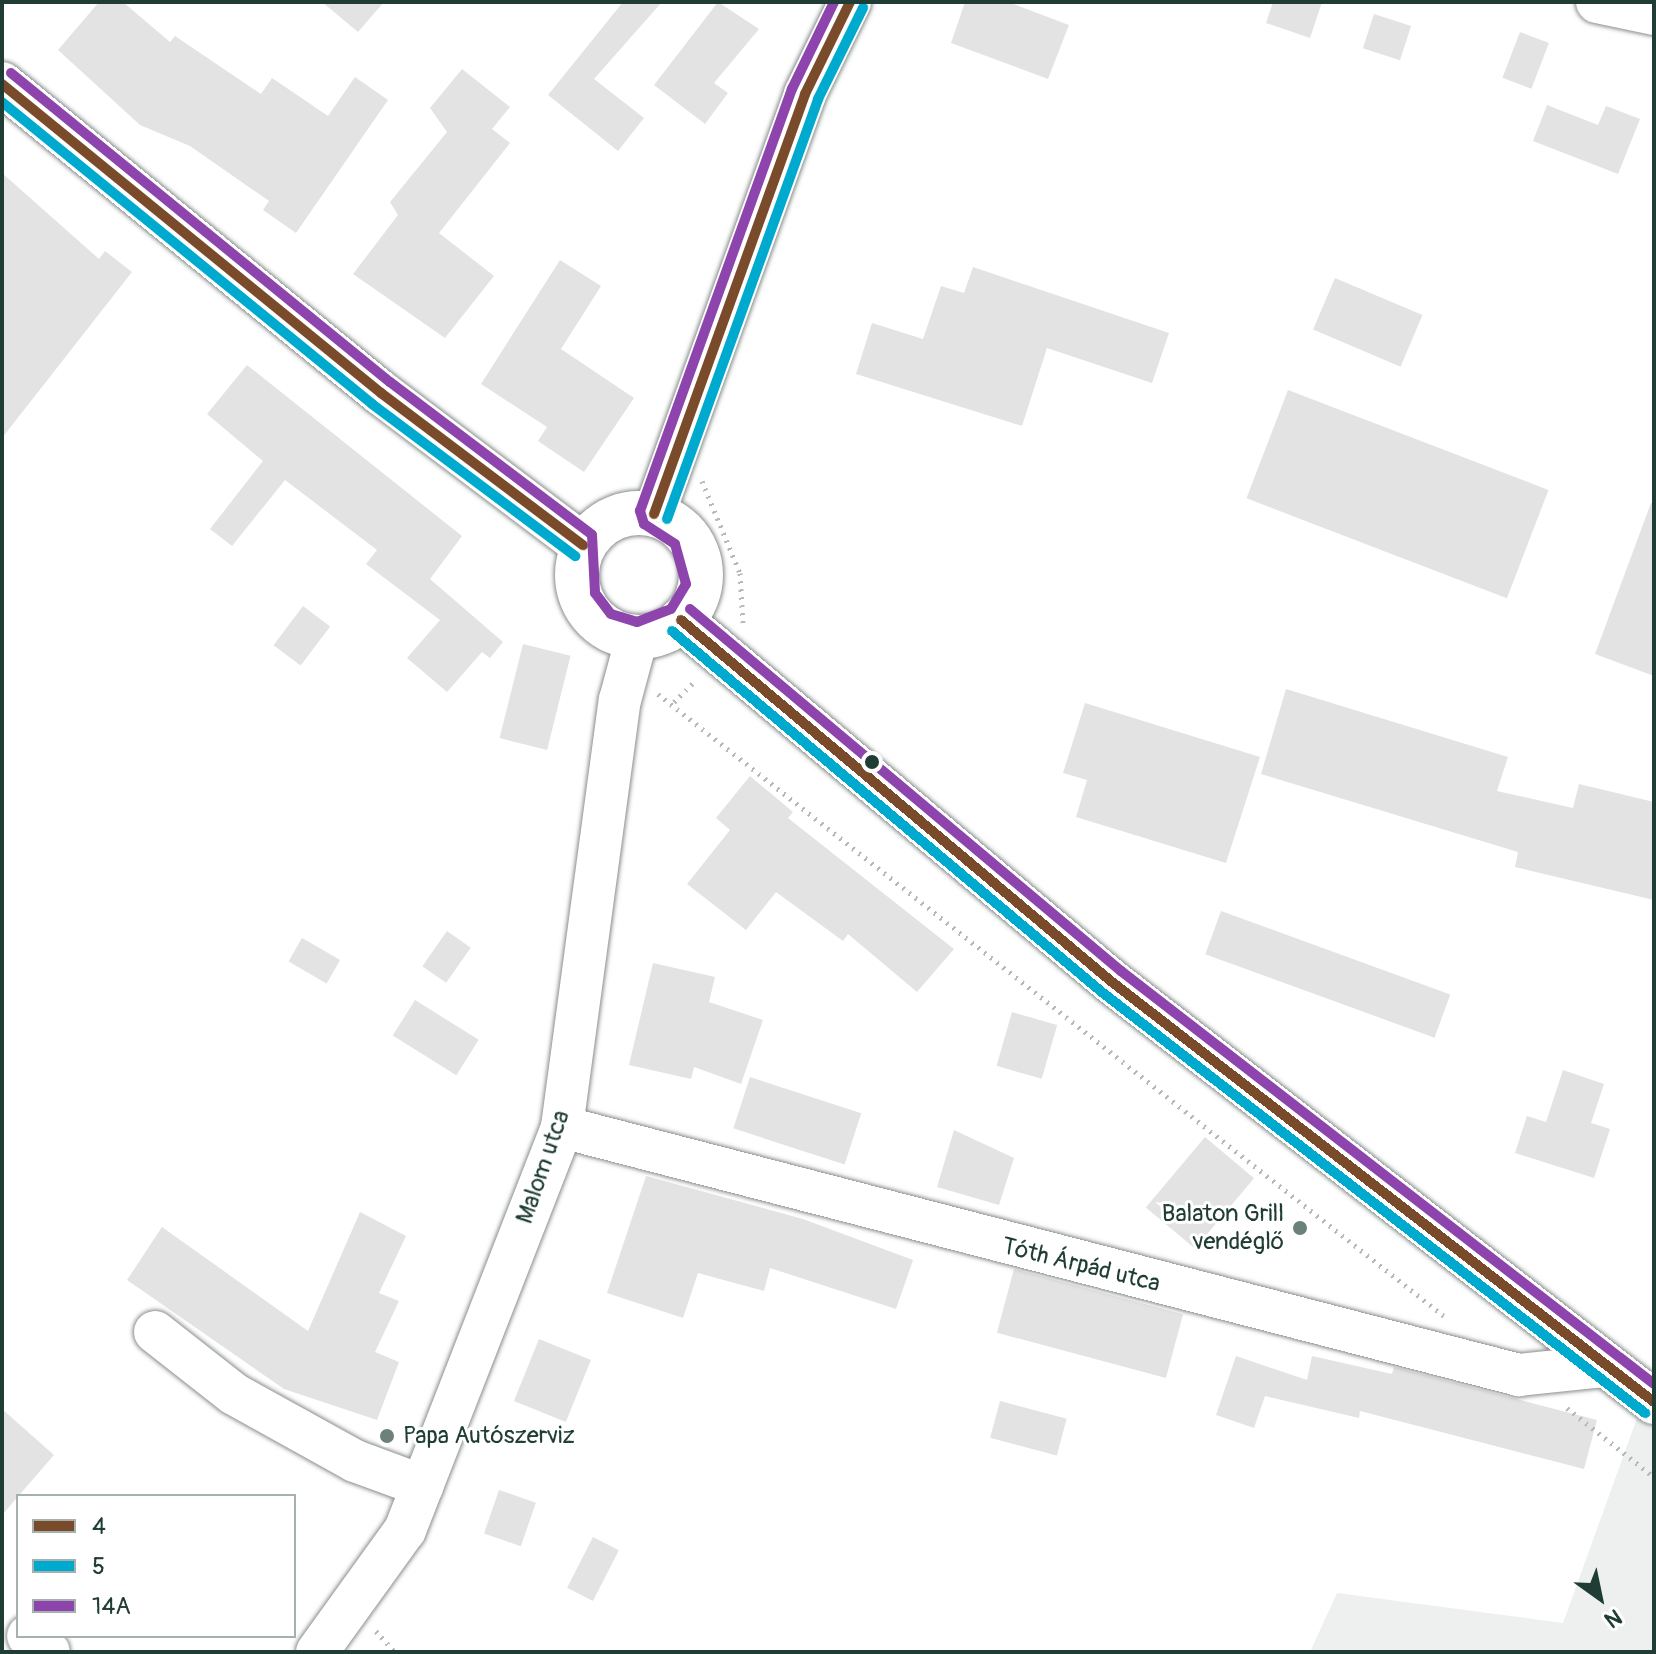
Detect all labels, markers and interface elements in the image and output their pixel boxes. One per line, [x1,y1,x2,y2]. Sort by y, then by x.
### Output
unlabelled marker [864,754,880,770]
street label: Malom utca [510,1107,576,1227]
place label: Balaton Grill vendéglő [1162,1200,1284,1256]
marker: Balaton Grill vendéglő [1291,1219,1309,1237]
street label: Tóth Árpád utca [999,1231,1163,1299]
place label: Papa Autószerviz [403,1422,575,1450]
marker: Papa Autószerviz [378,1427,396,1445]
legend [16,1494,296,1638]
text: 4 [92,1512,106,1541]
text: 5 [92,1552,105,1581]
north arrow [1560,1558,1640,1638]
text: 14A [92,1592,131,1621]
text: N [1599,1602,1627,1634]

